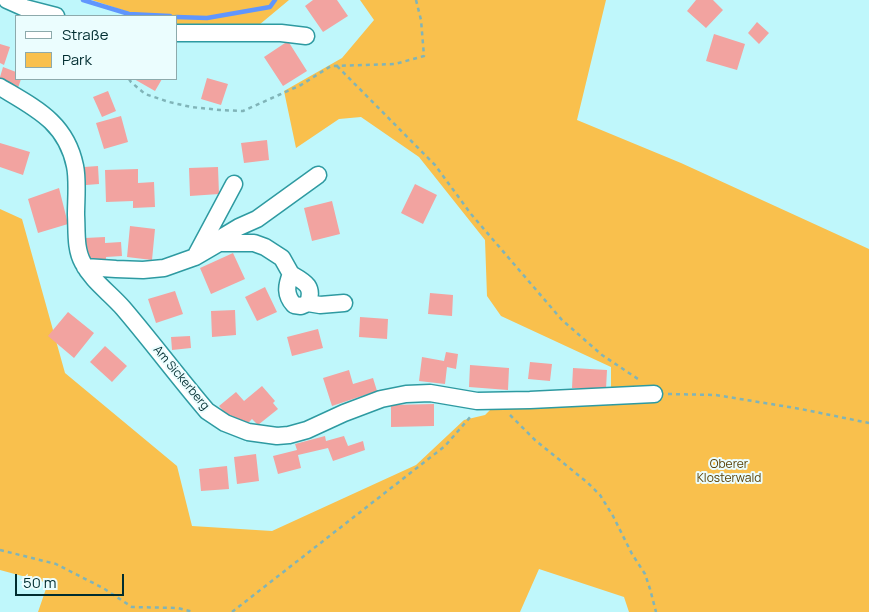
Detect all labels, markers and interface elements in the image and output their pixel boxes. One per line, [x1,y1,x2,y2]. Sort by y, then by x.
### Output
legend [15,15,178,80]
text: Straße [62,24,108,45]
text: Park [62,49,92,70]
street label: Am Sickerberg [150,343,212,413]
park label: Oberer Klosterwald [697,458,761,486]
scale bar [18,564,126,596]
text: 50 m [23,572,57,593]

